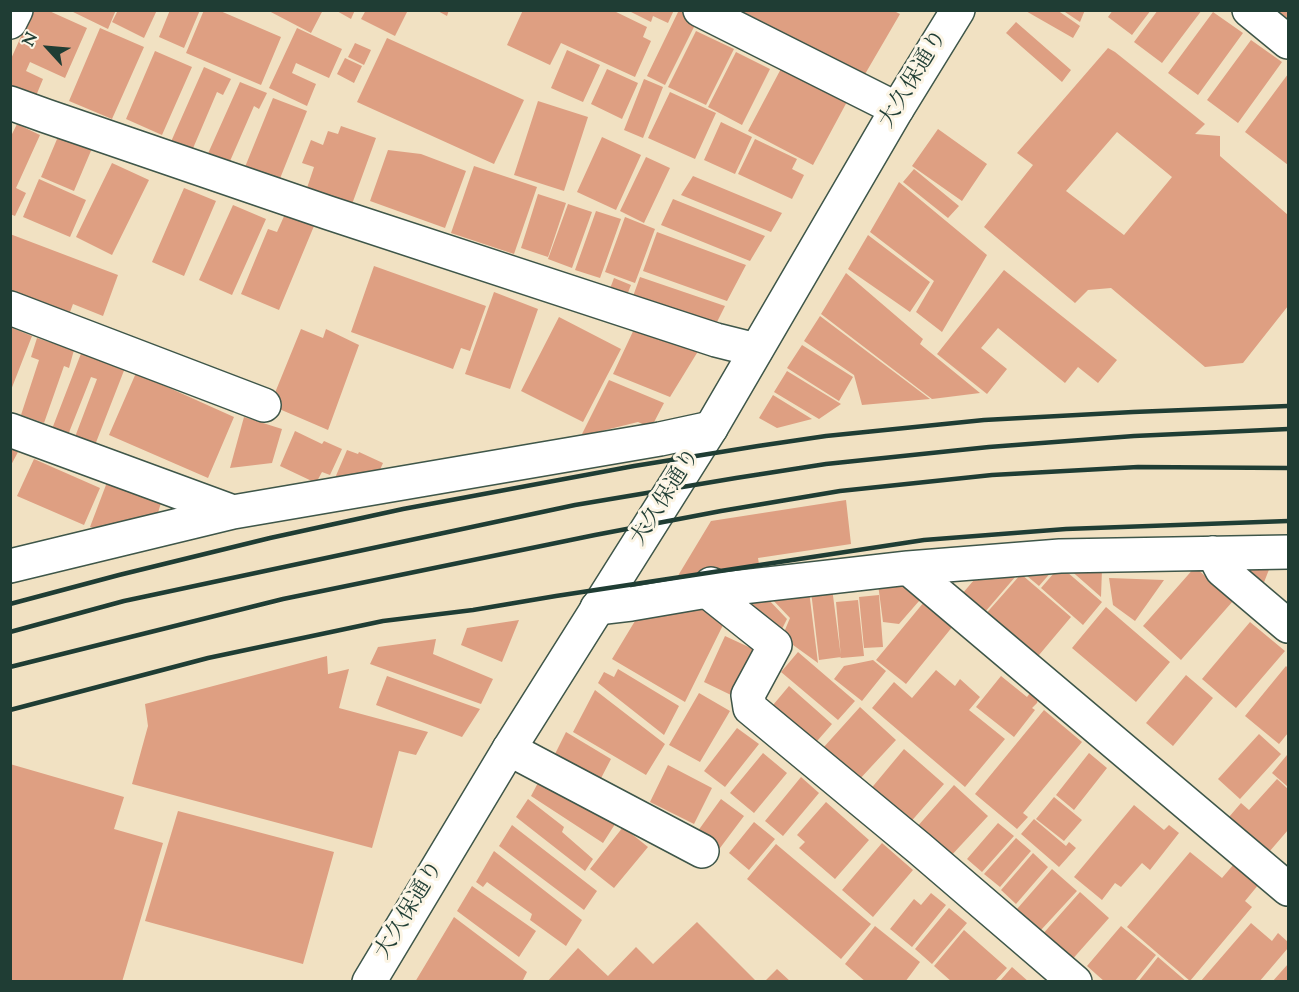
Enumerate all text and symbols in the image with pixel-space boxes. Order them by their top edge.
north arrow [18,18,78,78]
street label: 大久保通り [875,26,955,134]
text: N [18,29,45,51]
street label: 大久保通り [627,444,707,552]
street label: 大久保通り [371,857,451,965]

